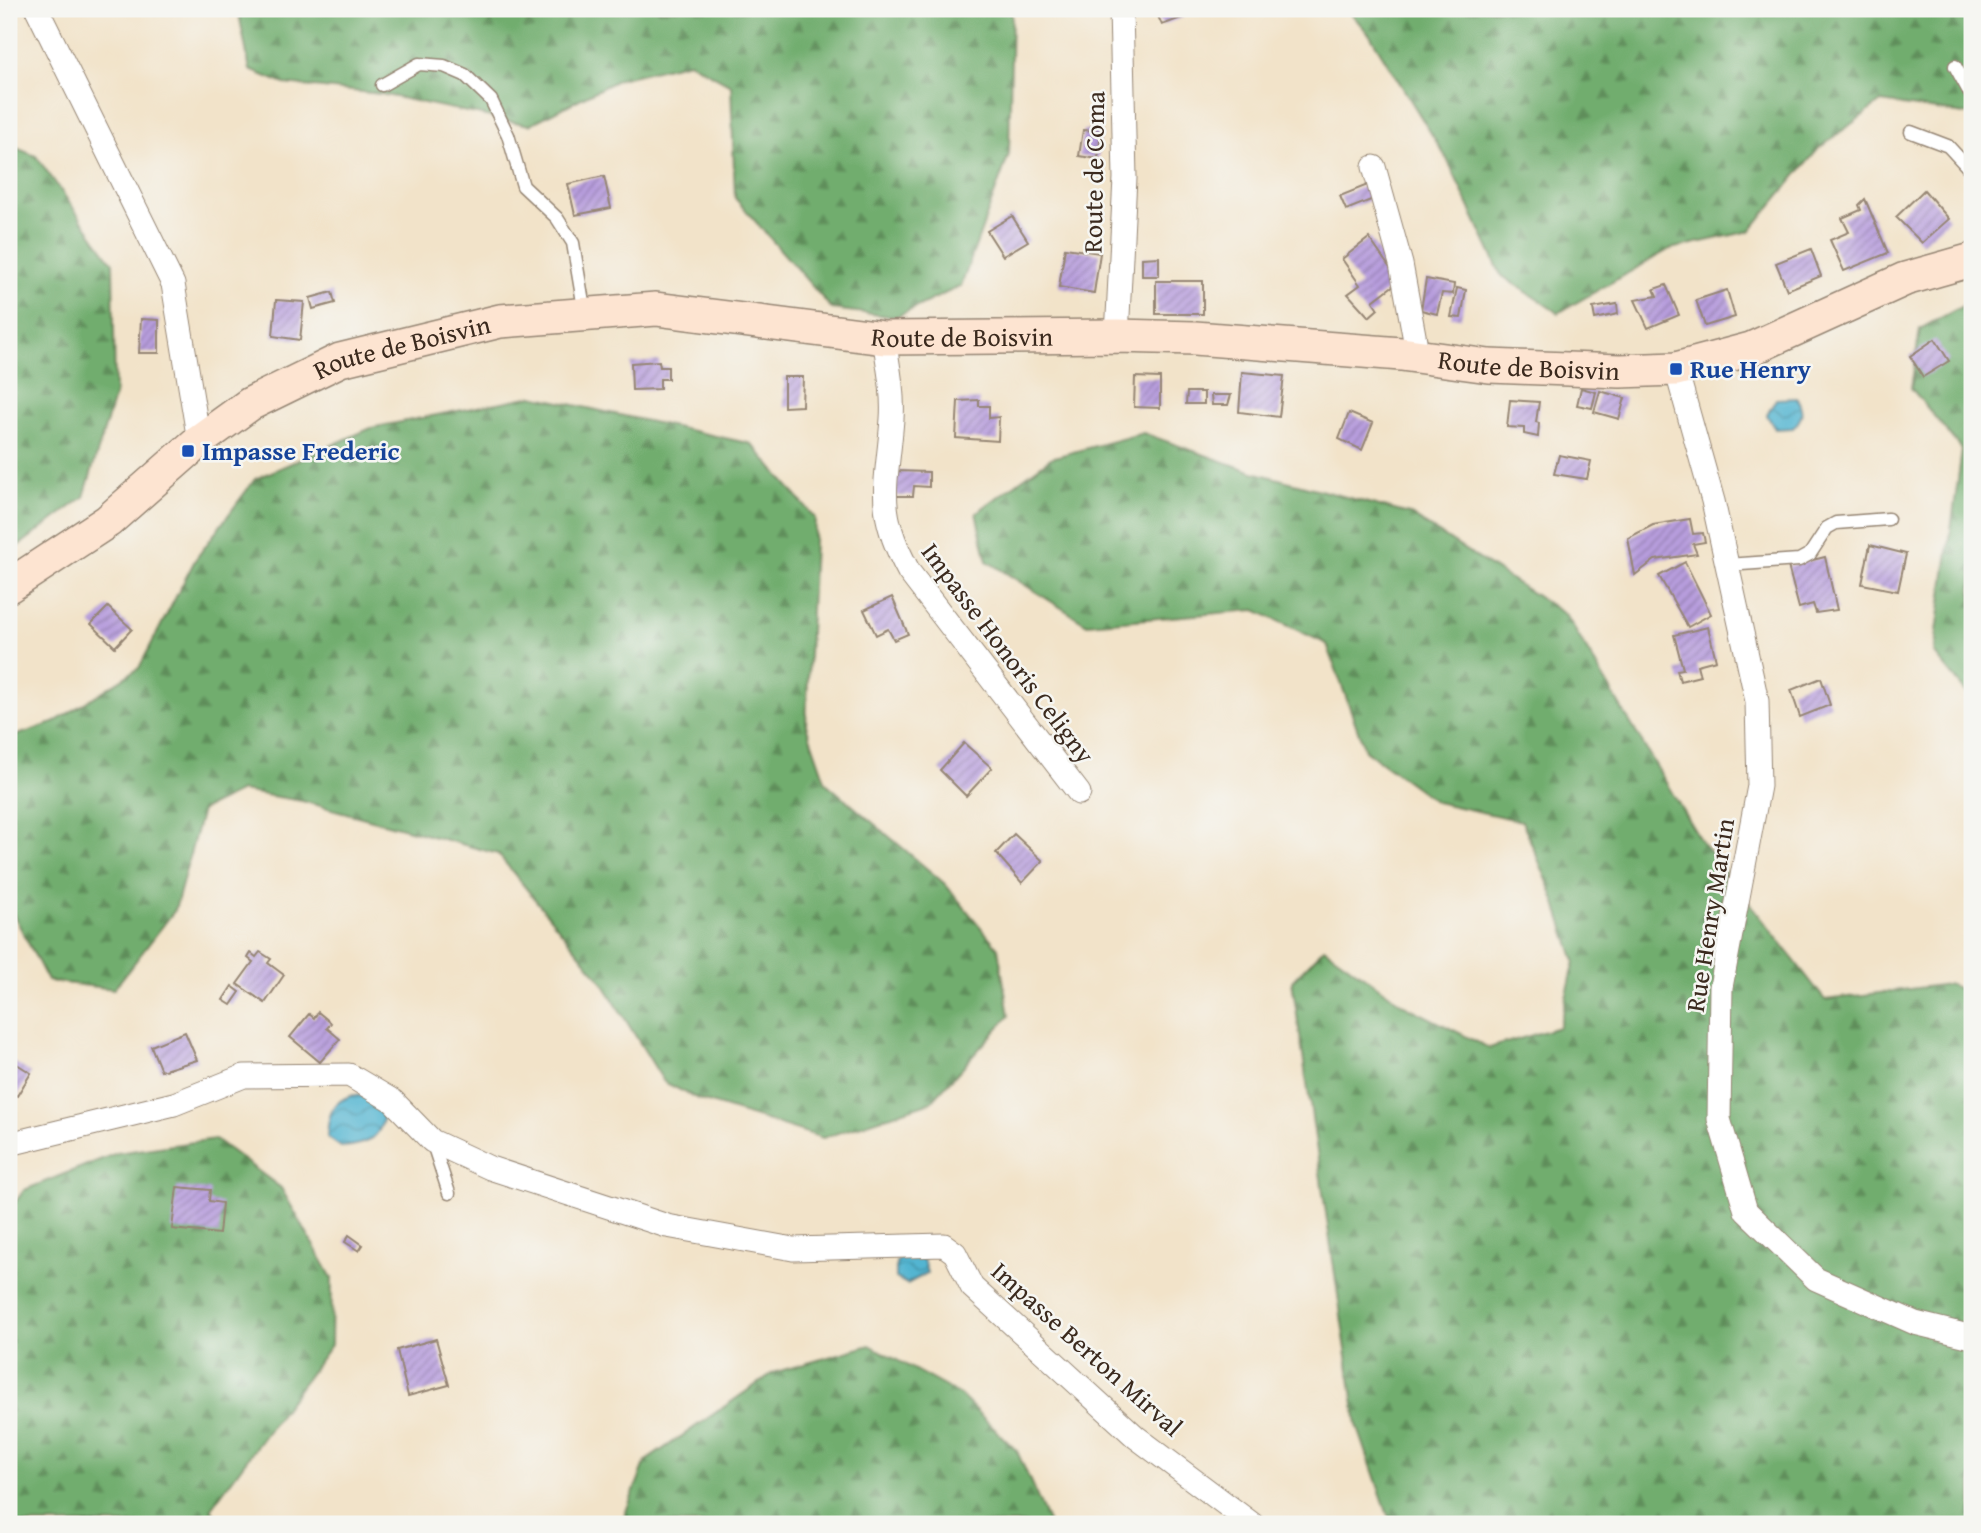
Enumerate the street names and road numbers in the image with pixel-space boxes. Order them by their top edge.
street label: Route de Coma [1073,90,1114,253]
street label: Route de Boisvin [306,304,495,389]
street label: Route de Boisvin [869,317,1054,357]
street label: Route de Boisvin [1436,339,1621,390]
street label: Impasse Honoris Celigny [912,534,1105,771]
street label: Rue Henry Martin [1675,815,1744,1015]
street label: Impasse Berton Mirval [983,1252,1192,1445]

